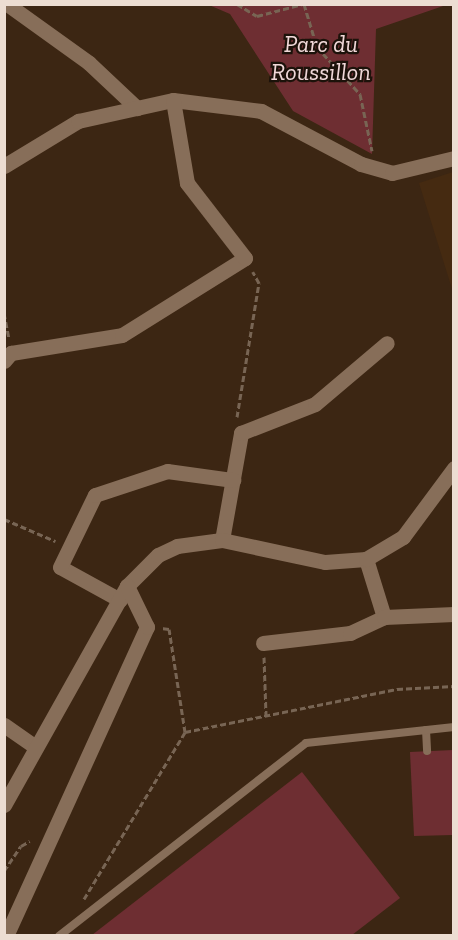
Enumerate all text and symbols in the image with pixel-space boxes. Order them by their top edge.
park label: Parc du Roussillon [271,30,371,86]

